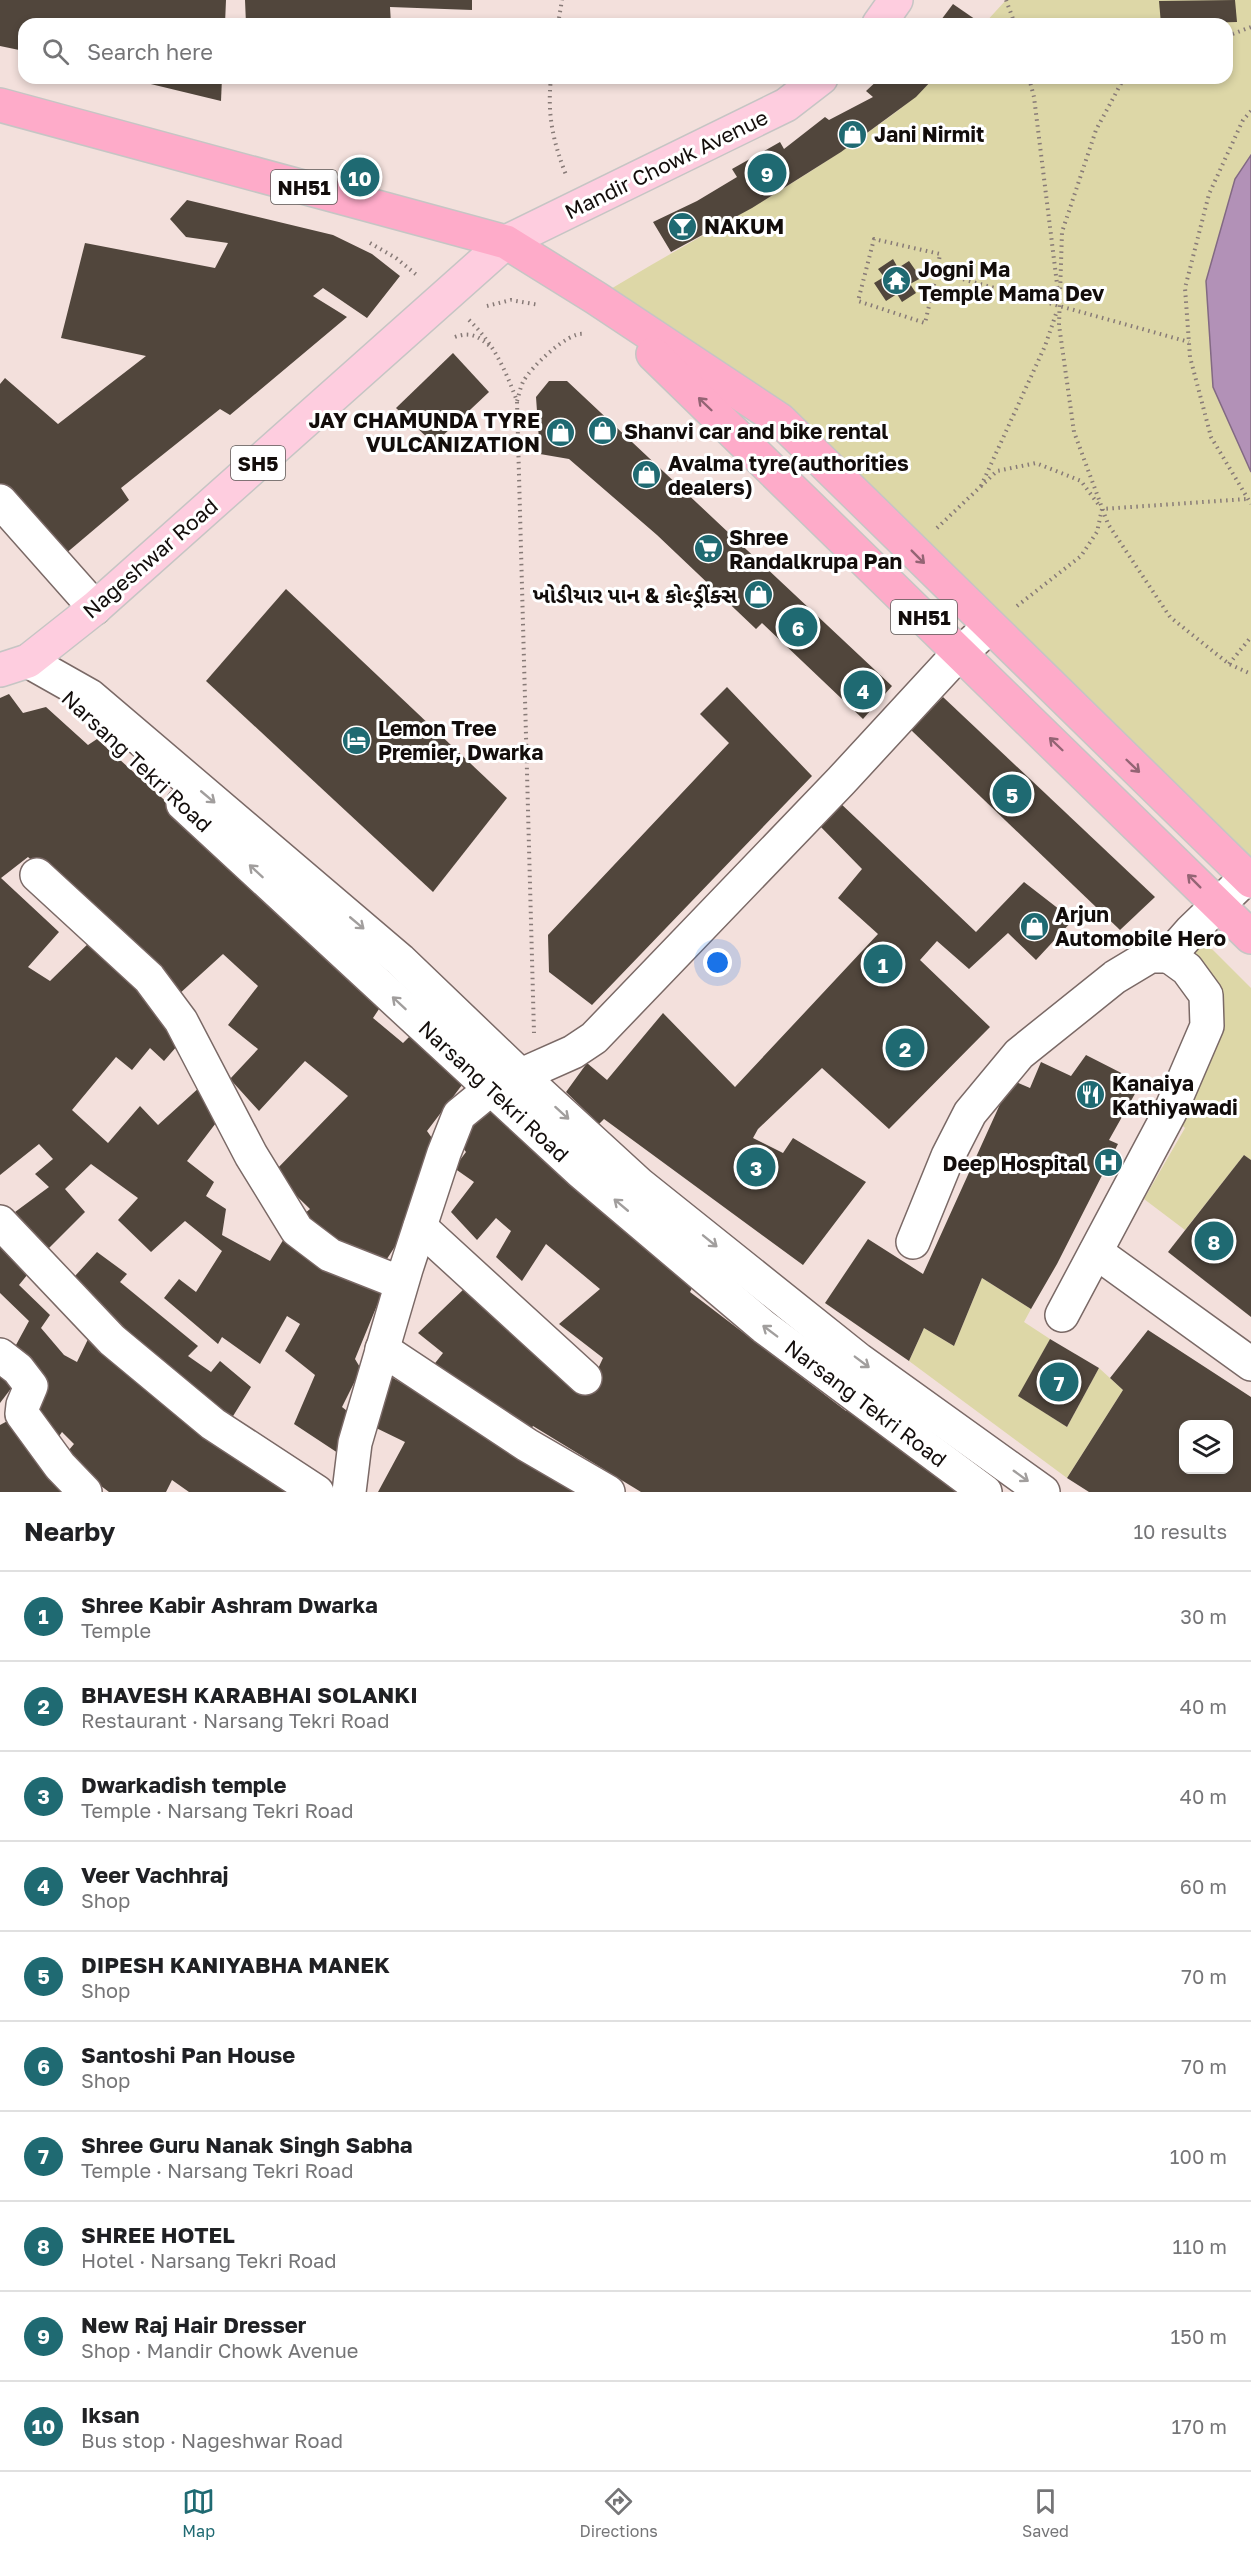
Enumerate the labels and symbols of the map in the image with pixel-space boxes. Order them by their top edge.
street label: Mandir Chowk Avenue [560,104,772,224]
shop icon: Jani Nirmit [837,118,869,150]
place label: Jani Nirmit [874,121,984,147]
pin: 9 [748,150,786,195]
pin: 10 [340,154,380,200]
road number: NH51 [271,170,337,204]
bar icon: NAKUM [667,210,699,242]
place label: NAKUM [704,213,784,239]
place label: Jogni Ma Temple Mama Dev [918,256,1105,306]
temple icon: Jogni Ma Temple Mama Dev [881,265,913,297]
one-way arrow [697,396,712,411]
place label: JAY CHAMUNDA TYRE VULCANIZATION [308,407,540,457]
shop icon: Shanvi car and bike rental [587,415,619,447]
shop icon: JAY CHAMUNDA TYRE VULCANIZATION [545,416,577,448]
place label: Shanvi car and bike rental [624,418,888,444]
road number: SH5 [231,446,285,480]
place label: Avalma tyre(authorities dealers) [668,450,909,500]
shop icon: Avalma tyre(authorities dealers) [631,459,663,491]
street label: Nageshwar Road [77,492,223,624]
place label: Shree Randalkrupa Pan [729,524,902,574]
supermarket icon: Shree Randalkrupa Pan [692,533,724,565]
one-way arrow [911,549,926,564]
shop icon: ખોડીયાર પાન & કોલ્ડ્રીંક્સ [742,579,774,611]
place label: ખોડીયાર પાન & કોલ્ડ્રીંક્સ [533,582,737,609]
road number: NH51 [891,600,957,634]
pin: 6 [778,604,818,650]
pin: 4 [844,668,882,712]
street label: Narsang Tekri Road [57,685,217,837]
place label: Lemon Tree Premier, Dwarka [378,715,543,765]
hotel icon: Lemon Tree Premier, Dwarka [341,724,373,756]
one-way arrow [1048,737,1063,752]
one-way arrow [1125,759,1140,774]
pin: 5 [992,772,1032,816]
one-way arrow [200,790,215,804]
one-way arrow [249,864,264,878]
one-way arrow [1187,874,1202,889]
place label: Arjun Automobile Hero [1055,901,1226,951]
shop icon: Arjun Automobile Hero [1018,910,1050,942]
one-way arrow [349,916,364,930]
pin: 1 [864,942,902,986]
your location [703,948,732,977]
one-way arrow [392,996,407,1010]
street label: Narsang Tekri Road [414,1015,574,1167]
pin: 2 [886,1026,924,1070]
place label: Kanaiya Kathiyawadi [1112,1070,1238,1120]
restaurant icon: Kanaiya Kathiyawadi [1075,1079,1107,1111]
one-way arrow [555,1106,570,1120]
pin: 3 [736,1144,776,1190]
hospital icon: Deep Hospital [1092,1147,1124,1179]
place label: Deep Hospital [942,1150,1087,1176]
one-way arrow [613,1199,629,1212]
pin: 8 [1194,1218,1234,1264]
one-way arrow [702,1234,718,1247]
one-way arrow [762,1325,778,1337]
street label: Narsang Tekri Road [780,1334,952,1472]
one-way arrow [854,1356,870,1369]
pin: 7 [1040,1360,1078,1404]
one-way arrow [1012,1470,1028,1482]

